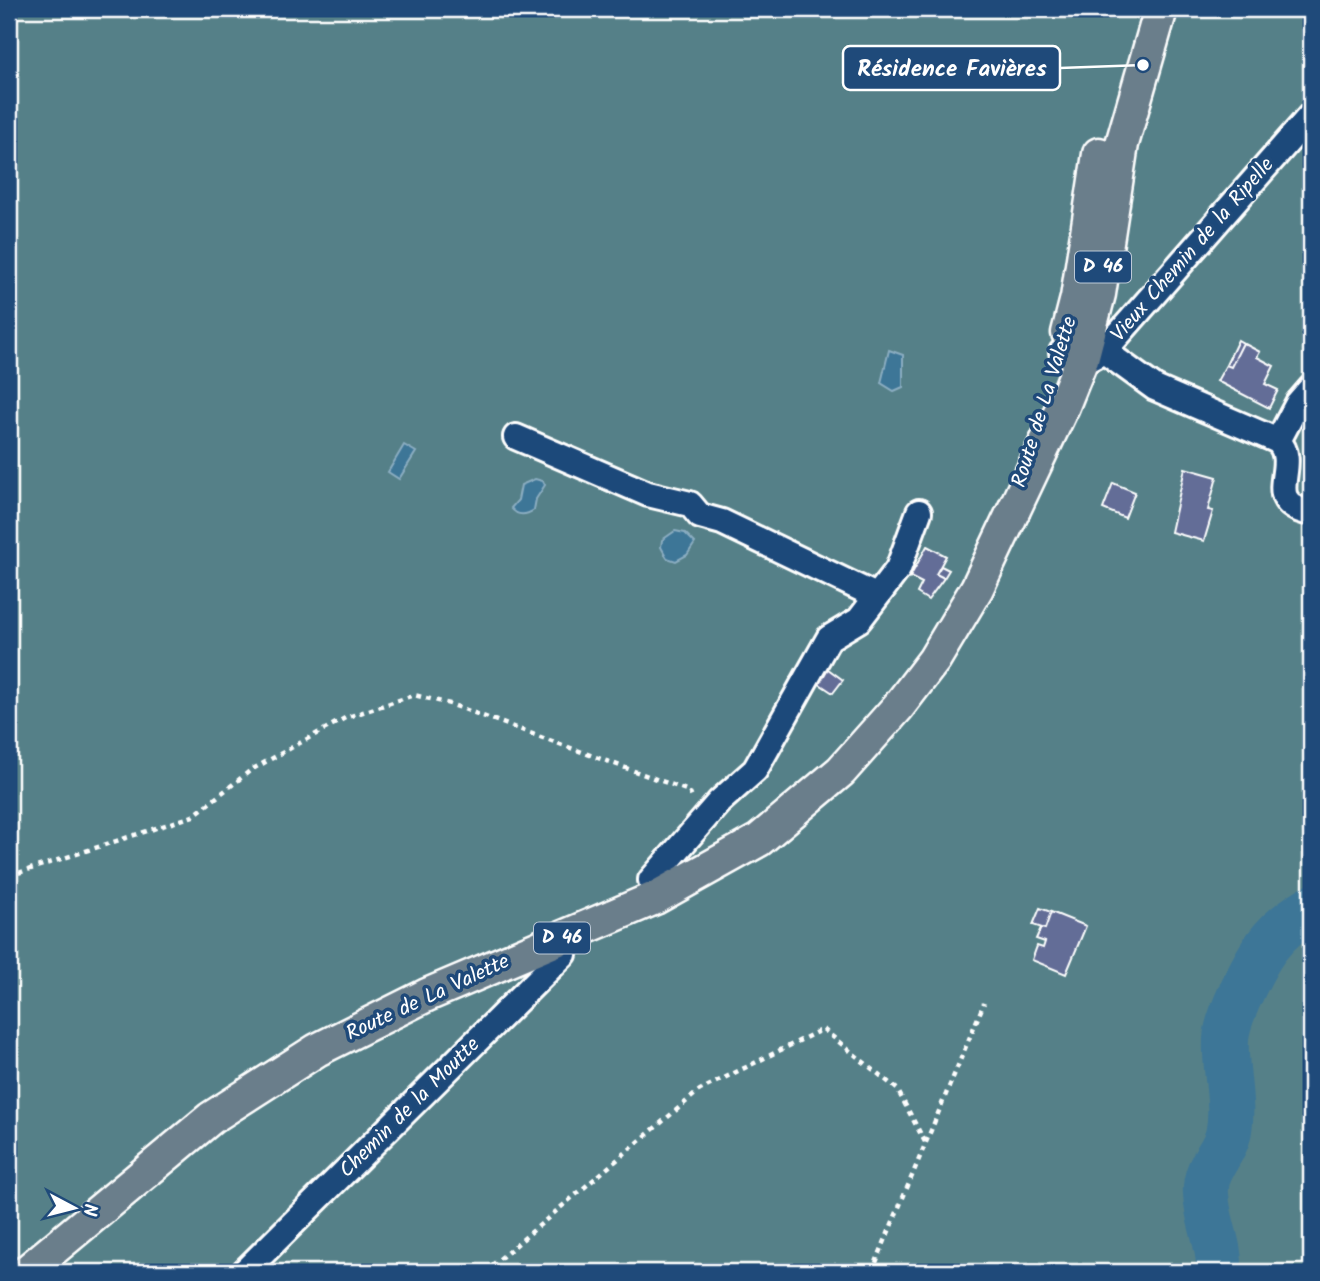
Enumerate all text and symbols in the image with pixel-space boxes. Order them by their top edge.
callout: Résidence Favières [843,46,1060,90]
text: Résidence Favières [857,52,1047,88]
street label: Vieux Chemin de la Ripelle [1103,150,1283,350]
road number: D 46 [1075,252,1131,282]
street label: Route de La Valette [1003,312,1087,492]
road number: D 46 [534,922,590,954]
street label: Route de La Valette [341,945,516,1050]
street label: Chemin de la Moutte [332,1029,489,1186]
north arrow [38,1172,108,1242]
text: N [73,1202,105,1218]

